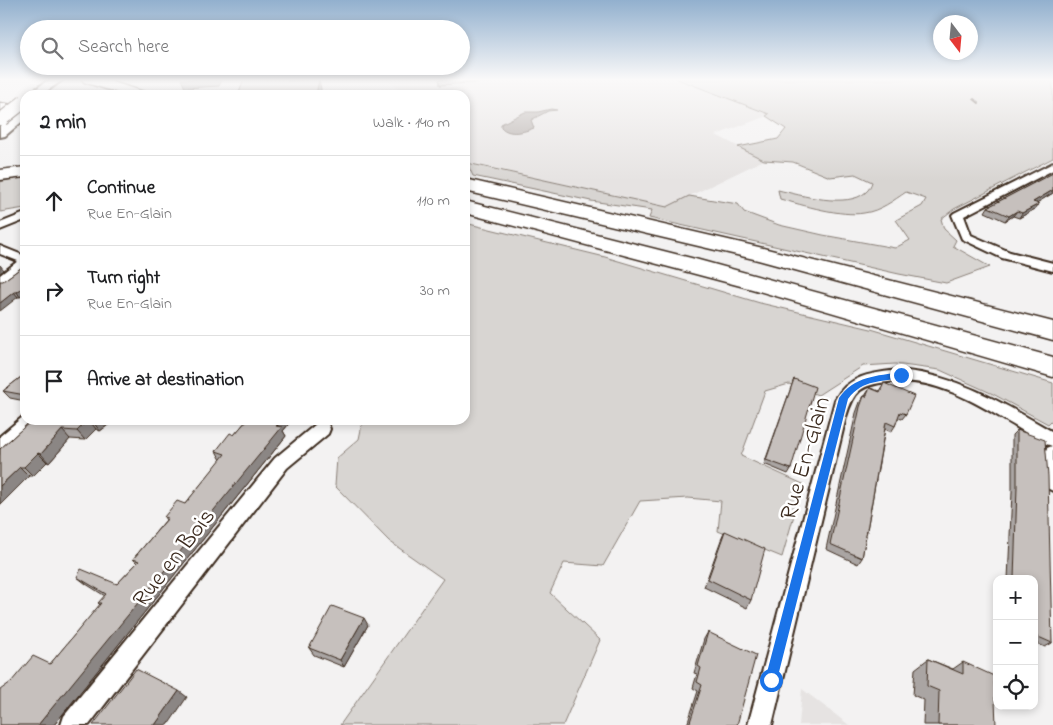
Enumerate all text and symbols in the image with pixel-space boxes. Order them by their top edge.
north arrow [933,15,978,60]
search box [20,20,470,75]
icon: search [38,34,66,62]
text: Search here [78,34,169,61]
text: 2 min [40,108,86,138]
text: Walk · 140 m [373,111,450,135]
text: Continue [87,175,155,202]
icon: ahead [40,187,68,215]
text: 110 m [416,189,450,213]
text: Rue En-Glain [87,202,172,226]
text: Turn right [87,265,160,292]
icon: right [40,277,68,305]
text: 30 m [420,279,450,303]
text: Rue En-Glain [87,292,172,316]
route end [890,364,913,387]
icon: arrive [40,367,68,395]
text: Arrive at destination [87,367,244,394]
street label: Rue En-Glain [772,393,841,525]
street label: Rue en Bois [125,501,225,616]
map controls [993,575,1038,710]
button: + [993,575,1038,620]
button: − [993,620,1038,665]
button: locate [993,665,1038,710]
route start [760,669,783,692]

